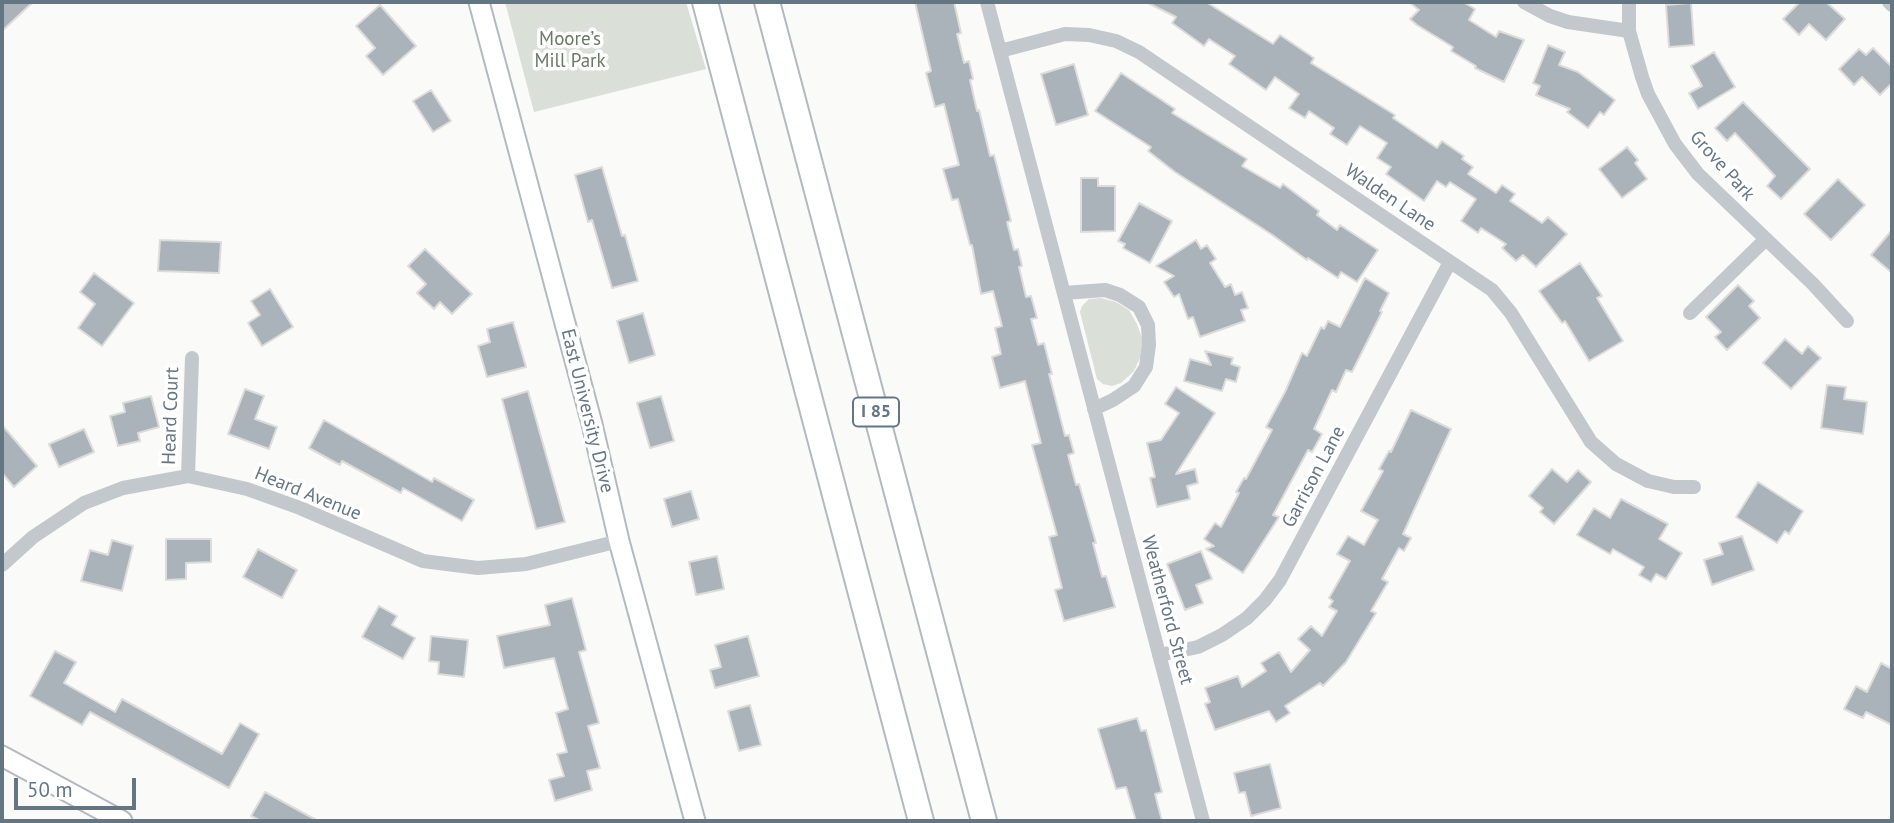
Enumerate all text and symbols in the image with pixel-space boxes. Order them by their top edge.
park label: Moore’s Mill Park [534,29,606,73]
street label: Grove Park [1685,126,1759,206]
street label: Walden Lane [1340,159,1440,237]
street label: East University Drive [556,327,618,495]
street label: Heard Court [158,367,184,465]
road number: I 85 [853,398,899,426]
street label: Garrison Lane [1278,422,1350,532]
street label: Heard Avenue [251,462,365,526]
street label: Weatherford Street [1136,533,1198,687]
scale bar [18,764,140,808]
text: 50 m [27,776,73,803]

